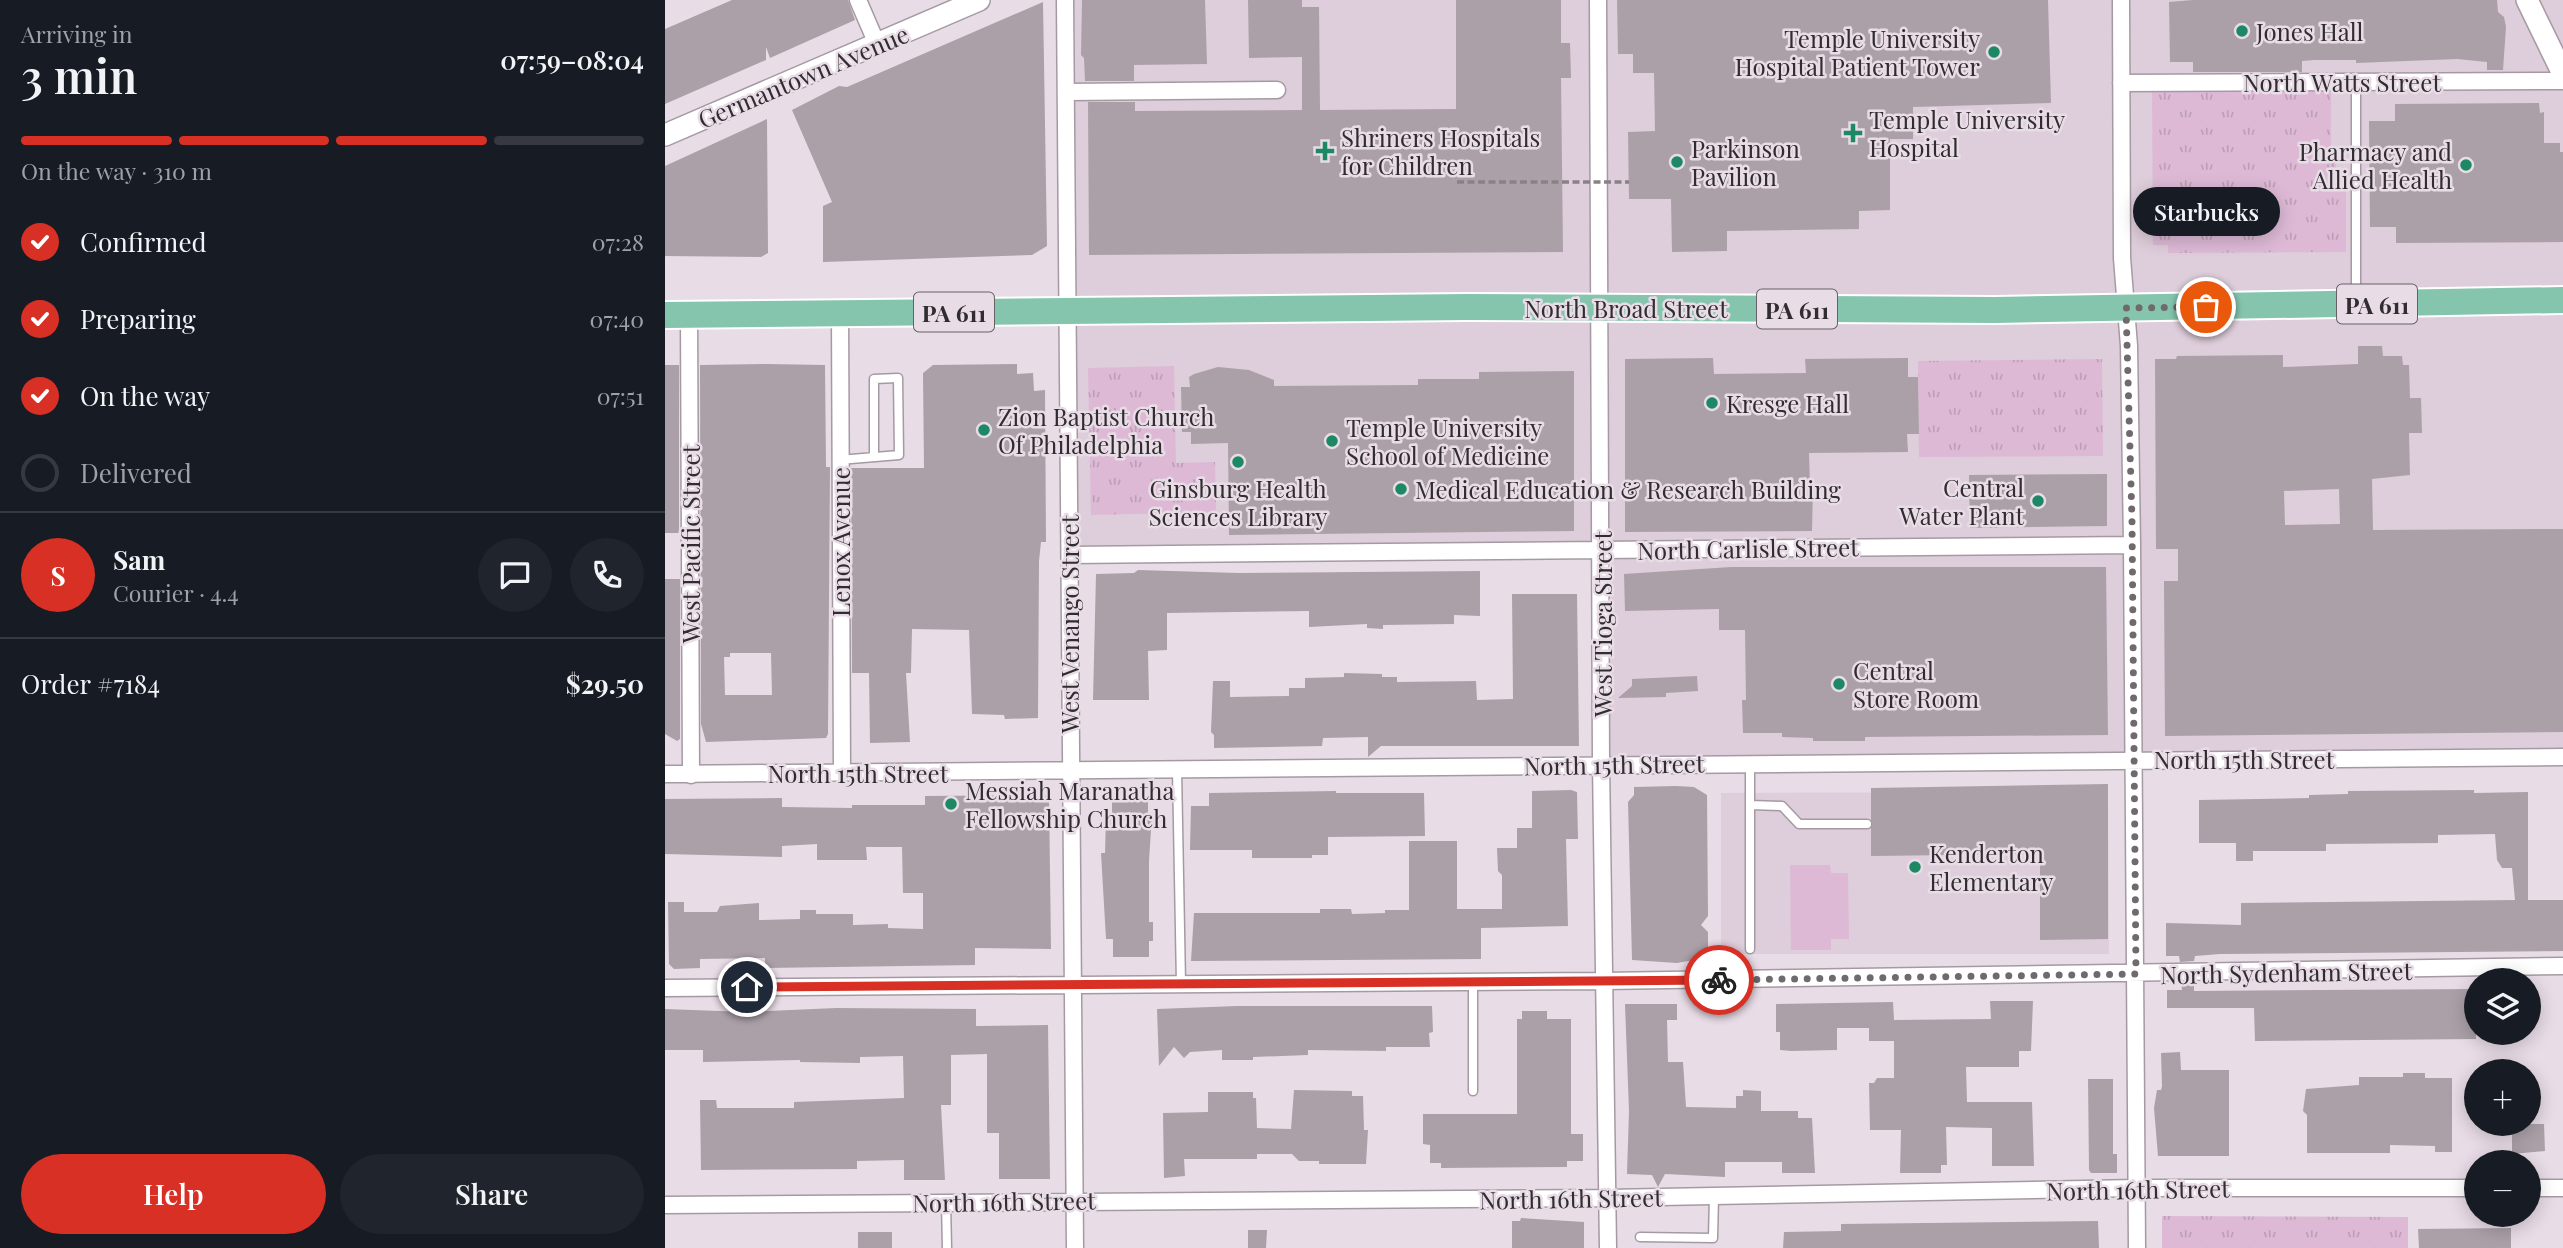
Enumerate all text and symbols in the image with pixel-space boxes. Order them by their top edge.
place label: Jones Hall [2255,15,2364,47]
street label: Germantown Avenue [693,17,913,135]
text: Arriving in [21,18,133,49]
place label: Temple University Hospital Patient Tower [1735,22,1980,82]
marker: Jones Hall [2234,23,2250,39]
text: 07:59–08:04 [500,42,644,77]
text: 3 min [21,44,137,106]
marker: Temple University Hospital Patient Tower [1986,44,2002,60]
street label: North Watts Street [2243,66,2441,98]
place label: Temple University Hospital [1869,103,2065,163]
place label: Shriners Hospitals for Children [1341,121,1540,181]
marker: Temple University Hospital [1843,123,1863,143]
place label: Parkinson Pavilion [1691,132,1800,192]
place label: Pharmacy and Allied Health [2299,135,2452,195]
marker: Shriners Hospitals for Children [1315,141,1335,161]
marker: Parkinson Pavilion [1669,154,1685,170]
text: On the way · 310 m [21,155,212,186]
marker: Pharmacy and Allied Health [2458,157,2474,173]
callout: Starbucks [2133,188,2279,237]
text: Starbucks [2154,196,2259,227]
icon: check [21,223,59,261]
text: Confirmed [80,224,207,259]
text: 07:28 [592,226,644,257]
pin [2176,277,2236,337]
road number: PA 611 [2337,284,2417,324]
icon: bag [2187,288,2225,326]
road number: PA 611 [1757,290,1837,328]
road number: PA 611 [914,292,994,332]
street label: North Broad Street [1524,292,1728,324]
icon: check [21,300,59,338]
text: Preparing [80,301,196,336]
text: 07:40 [590,303,644,334]
icon: check [21,377,59,415]
text: On the way [80,378,210,413]
text: 07:51 [597,380,644,411]
place label: Kresge Hall [1726,387,1849,419]
marker: Kresge Hall [1704,395,1720,411]
place label: Zion Baptist Church Of Philadelphia [998,400,1214,460]
place label: Temple University School of Medicine [1346,411,1550,471]
marker: Zion Baptist Church Of Philadelphia [976,422,992,438]
marker: Temple University School of Medicine [1324,433,1340,449]
street label: West Pacific Street [674,444,706,644]
marker: Ginsburg Health Sciences Library [1230,454,1246,470]
text: Delivered [80,455,192,490]
street label: Lenox Avenue [824,467,856,617]
place label: Central Water Plant [1898,471,2024,531]
place label: Ginsburg Health Sciences Library [1149,472,1327,532]
place label: Medical Education & Research Building [1415,473,1841,505]
marker: Medical Education & Research Building [1393,481,1409,497]
marker: Central Water Plant [2030,493,2046,509]
street label: West Venango Street [1053,514,1085,734]
street label: West Tioga Street [1586,530,1618,718]
street label: North Carlisle Street [1637,530,1859,566]
button: chat [478,538,552,612]
button: phone [570,538,644,612]
text: Sam [113,542,165,577]
text: S [50,558,66,593]
text: Courier · 4.4 [113,577,239,608]
place label: Central Store Room [1853,654,1979,714]
text: Order #7184 [21,666,160,701]
text: $29.50 [566,666,644,701]
marker: Central Store Room [1831,676,1847,692]
street label: North 15th Street [2154,743,2335,775]
street label: North 15th Street [1523,746,1705,782]
street label: North 15th Street [768,757,949,789]
place label: Messiah Maranatha Fellowship Church [965,774,1174,834]
marker: Messiah Maranatha Fellowship Church [943,796,959,812]
place label: Kenderton Elementary [1929,837,2053,897]
marker: Kenderton Elementary [1907,859,1923,875]
courier [1684,945,1754,1015]
street label: North Sydenham Street [2160,954,2413,990]
pin [717,957,777,1017]
icon: bike [1700,961,1738,999]
icon: home [728,968,766,1006]
map controls [2464,968,2541,1227]
button: layers [2464,968,2541,1045]
button: + [2464,1059,2541,1136]
button: − [2464,1150,2541,1227]
button: Help [21,1154,326,1234]
button: Share [340,1154,644,1234]
street label: North 16th Street [2046,1171,2230,1207]
street label: North 16th Street [1479,1180,1663,1216]
street label: North 16th Street [912,1183,1096,1219]

